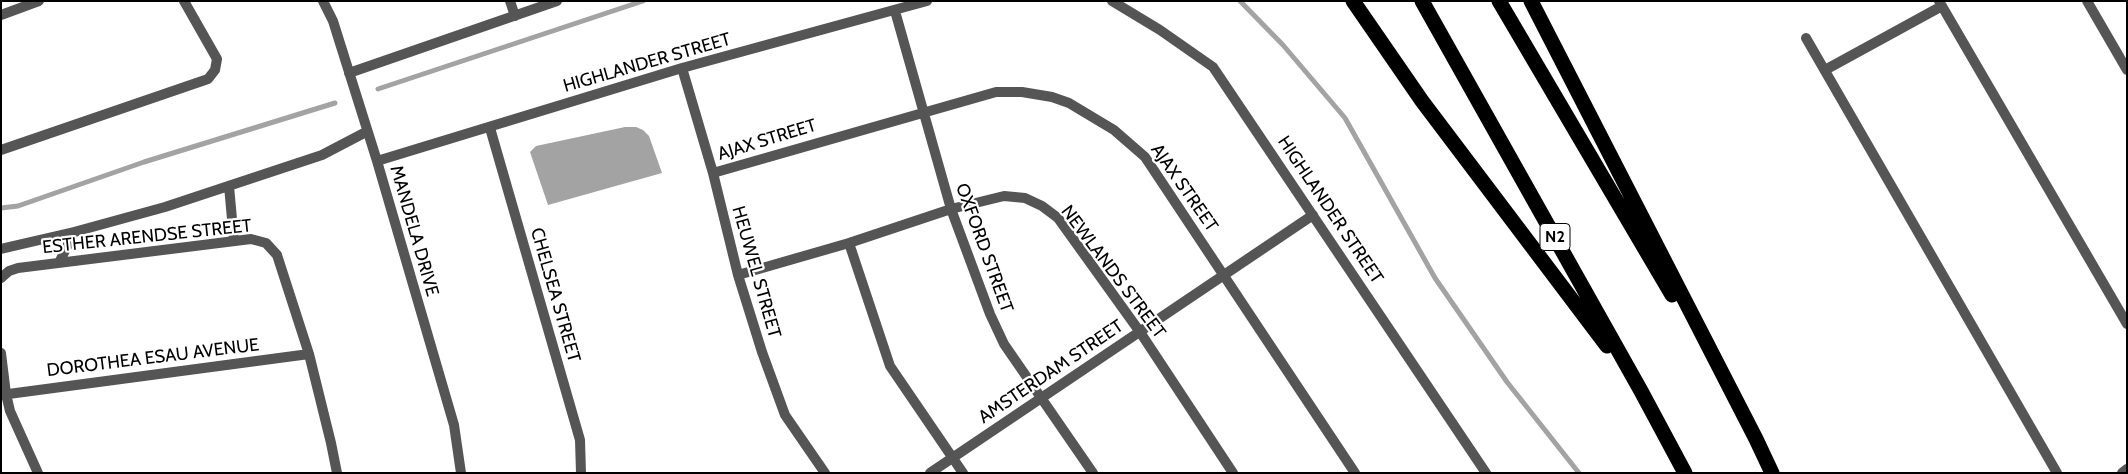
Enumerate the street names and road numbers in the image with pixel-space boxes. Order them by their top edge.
street label: HIGHLANDER STREET [561,29,733,97]
street label: AJAX STREET [715,115,819,165]
street label: HIGHLANDER STREET [1273,132,1387,288]
street label: AJAX STREET [1146,140,1222,236]
street label: MANDELA DRIVE [385,163,443,299]
street label: OXFORD STREET [951,181,1017,315]
street label: NEWLANDS STREET [1056,201,1170,343]
street label: HEUWEL STREET [727,204,785,340]
street label: ESTHER ARENDSE STREET [41,215,253,259]
road number: N2 [1540,223,1570,250]
street label: CHELSEA STREET [525,225,585,365]
street label: AMSTERDAM STREET [975,316,1127,428]
street label: DOROTHEA ESAU AVENUE [46,334,260,382]

